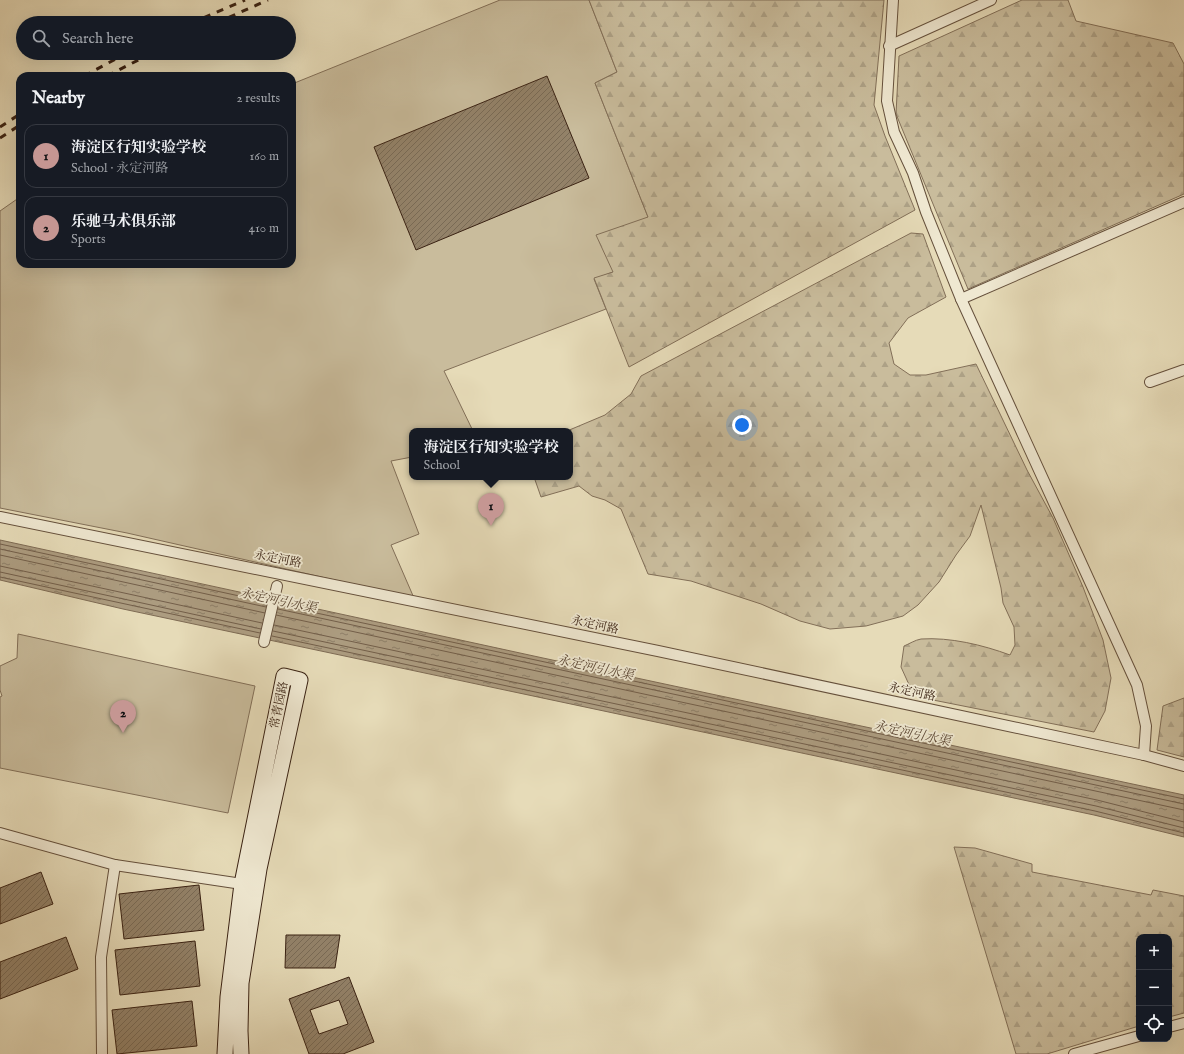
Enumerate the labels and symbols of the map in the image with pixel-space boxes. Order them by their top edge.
your location [732,415,752,435]
pin: 1 [478,493,504,526]
street label: 永定河路 [253,547,303,571]
water label: 永定河引水渠 [238,585,320,618]
street label: 永定河路 [570,613,620,637]
water label: 永定河引水渠 [555,652,637,685]
street label: 常青园路 [267,680,291,730]
street label: 永定河路 [887,680,937,704]
pin: 2 [110,700,136,733]
water label: 永定河引水渠 [872,718,954,751]

